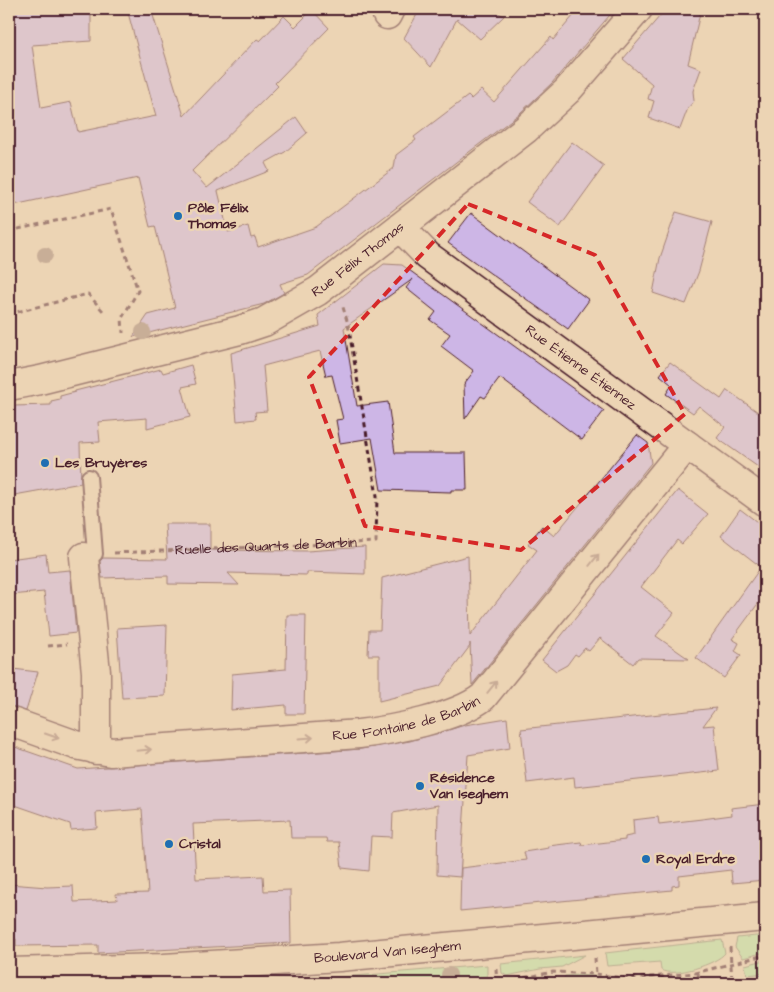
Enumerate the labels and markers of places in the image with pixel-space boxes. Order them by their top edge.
place label: Pôle Félix Thomas [187,198,249,234]
marker: Pôle Félix Thomas [172,210,184,222]
place label: Les Bruyères [55,453,147,473]
marker: Les Bruyères [39,457,51,469]
place label: Résidence Van Iseghem [429,768,509,805]
marker: Résidence Van Iseghem [414,780,426,792]
place label: Cristal [179,834,222,854]
marker: Cristal [163,838,175,850]
place label: Royal Erdre [656,849,735,869]
marker: Royal Erdre [640,853,652,865]

